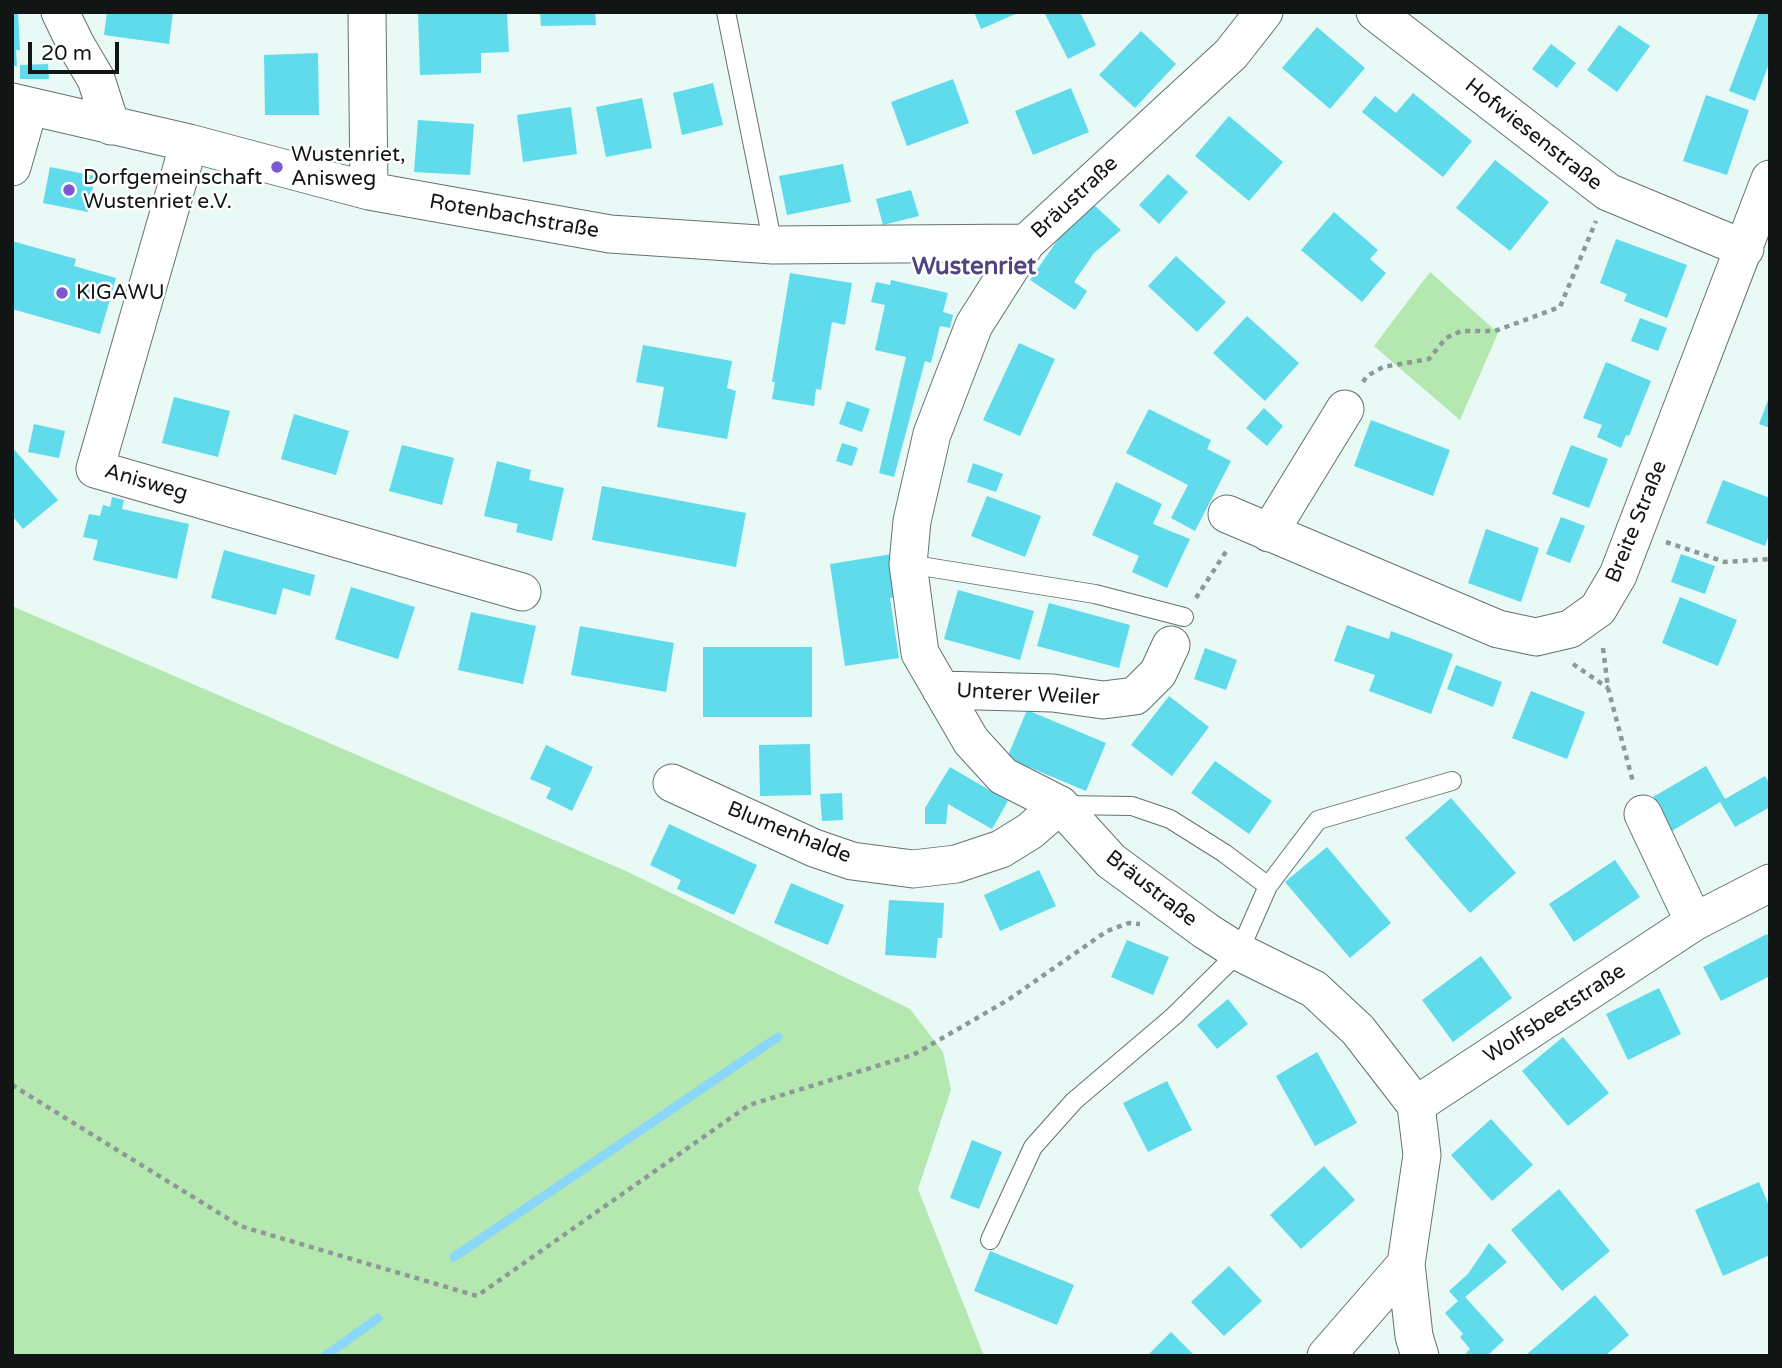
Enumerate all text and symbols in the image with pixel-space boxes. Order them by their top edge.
scale bar [32,28,122,72]
text: 20 m [41,41,92,66]
street label: Hofwiesenstraße [1459,74,1607,196]
place label: Wustenriet, Anisweg [291,142,405,192]
street label: Bräustraße [1026,151,1124,245]
marker: Wustenriet, Anisweg [269,159,285,175]
place label: Dorfgemeinschaft Wustenriet e.V. [83,165,262,215]
marker: Dorfgemeinschaft Wustenriet e.V. [61,182,77,198]
street label: Rotenbachstraße [427,190,601,244]
district label: Wustenriet [912,254,1036,282]
place label: KIGAWU [76,280,165,306]
marker: KIGAWU [54,285,70,301]
street label: Breite Straße [1601,457,1673,587]
street label: Anisweg [102,459,190,507]
street label: Unterer Weiler [956,679,1100,711]
street label: Blumenhalde [723,797,855,869]
street label: Bräustraße [1100,845,1202,933]
street label: Wolfsbeetstraße [1479,959,1631,1069]

